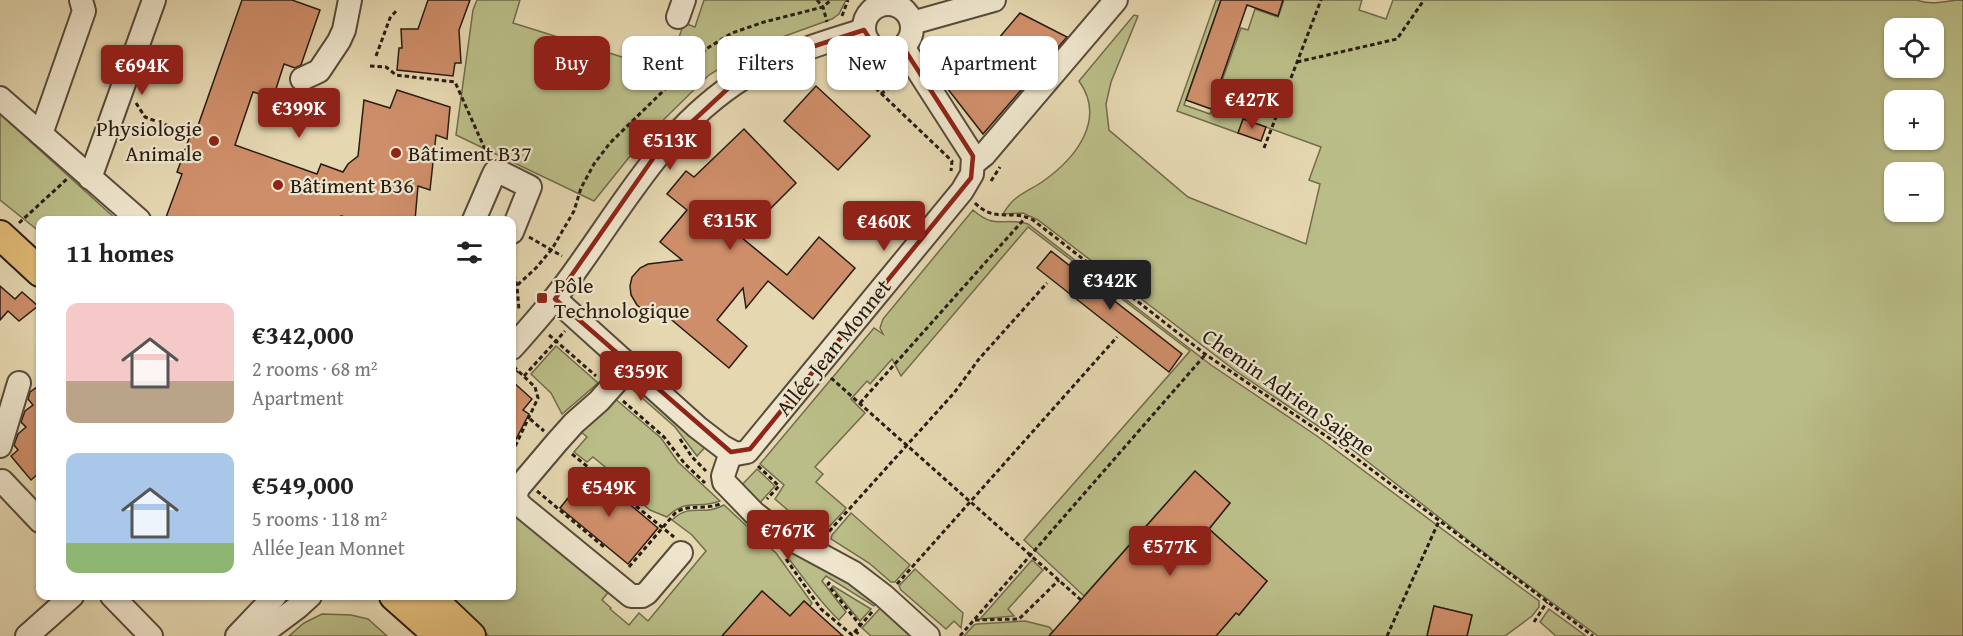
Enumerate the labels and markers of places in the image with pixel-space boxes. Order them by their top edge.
pin: €694K [100,45,184,96]
pin: €427K [1210,79,1294,130]
pin: €399K [257,88,341,139]
place label: Physiologie Animale [96,112,202,169]
pin: €513K [628,120,712,171]
marker: Physiologie Animale [207,134,221,148]
place label: Bâtiment B37 [408,137,532,169]
marker: Bâtiment B37 [389,146,403,160]
place label: Bâtiment B36 [290,169,414,201]
marker: Bâtiment B36 [271,178,285,192]
pin: €315K [688,200,772,251]
pin: €460K [842,201,926,252]
pin: €342K [1068,260,1152,311]
place label: Pôle Technologique [554,269,689,326]
marker: Pôle Technologique [535,291,549,305]
pin: €359K [599,351,683,402]
pin: €549K [567,467,651,518]
pin: €767K [746,510,830,561]
pin: €577K [1128,526,1212,577]

